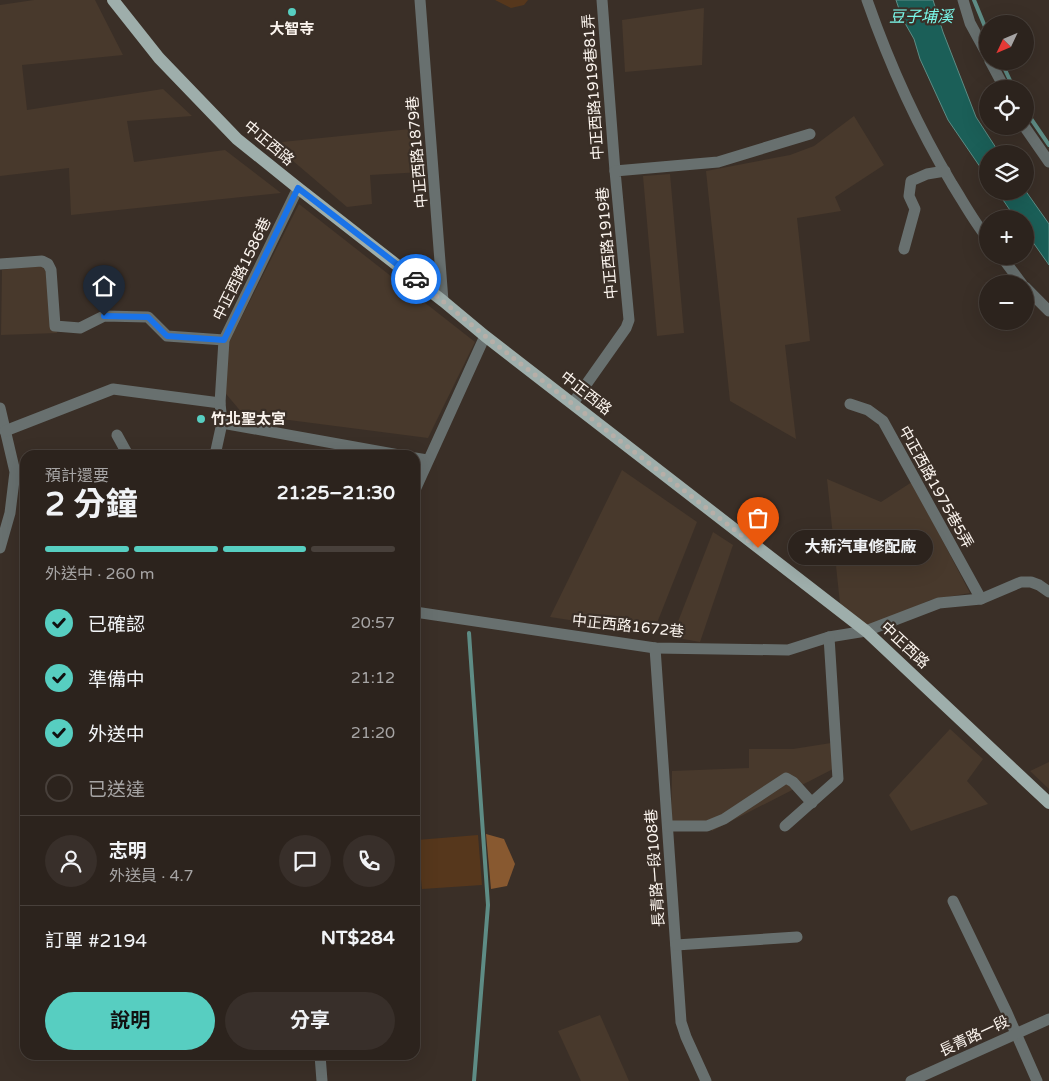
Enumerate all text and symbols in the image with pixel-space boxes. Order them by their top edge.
marker: 大智寺 [286,6,298,18]
water label: 豆子埔溪 [889,7,955,27]
street label: 中正西路1919巷81弄 [579,13,607,161]
north arrow [979,15,1034,70]
map controls [979,15,1034,330]
place label: 大智寺 [269,20,315,38]
button: locate [979,80,1034,135]
street label: 中正西路1879巷 [403,95,431,209]
street label: 中正西路 [240,117,298,169]
button: layers [979,145,1034,200]
street label: 中正西路1919巷 [593,186,621,300]
button: + [979,210,1034,265]
street label: 中正西路1586巷 [209,214,275,324]
courier [391,254,441,304]
pin [83,265,125,316]
icon: car [402,265,430,293]
icon: home [90,272,118,300]
button: − [979,275,1034,330]
street label: 中正西路 [557,367,615,419]
place label: 竹北聖太宮 [211,410,286,428]
marker: 竹北聖太宮 [195,413,207,425]
street label: 中正西路1975巷5弄 [895,423,977,551]
text: 預計還要 [45,466,109,486]
text: 21:25–21:30 [277,482,395,504]
text: 2 分鐘 [45,486,137,524]
pin [737,497,779,548]
icon: bag [744,504,772,532]
callout: 大新汽車修配廠 [788,530,933,566]
text: 大新汽車修配廠 [804,537,917,557]
text: 外送中 · 260 m [45,564,154,584]
icon: check [45,609,73,637]
street label: 中正西路1672巷 [571,611,685,641]
text: 20:57 [351,613,395,633]
text: 已確認 [88,614,145,636]
street label: 中正西路 [877,618,933,672]
icon: check [45,664,73,692]
text: 21:12 [351,668,395,688]
text: 準備中 [88,669,145,691]
icon: check [45,719,73,747]
text: 21:20 [351,723,395,743]
text: 外送中 [88,724,145,746]
text: 已送達 [88,779,145,801]
street label: 長青路一段108巷 [642,808,668,928]
button: person [45,835,97,887]
button: chat [279,835,331,887]
button: phone [343,835,395,887]
text: 志明 [109,840,147,862]
text: 外送員 · 4.7 [109,866,194,886]
text: NT$284 [321,927,395,949]
text: 訂單 #2194 [45,930,147,952]
button: 說明 [45,992,215,1050]
button: 分享 [225,992,395,1050]
street label: 長青路一段 [936,1012,1012,1060]

